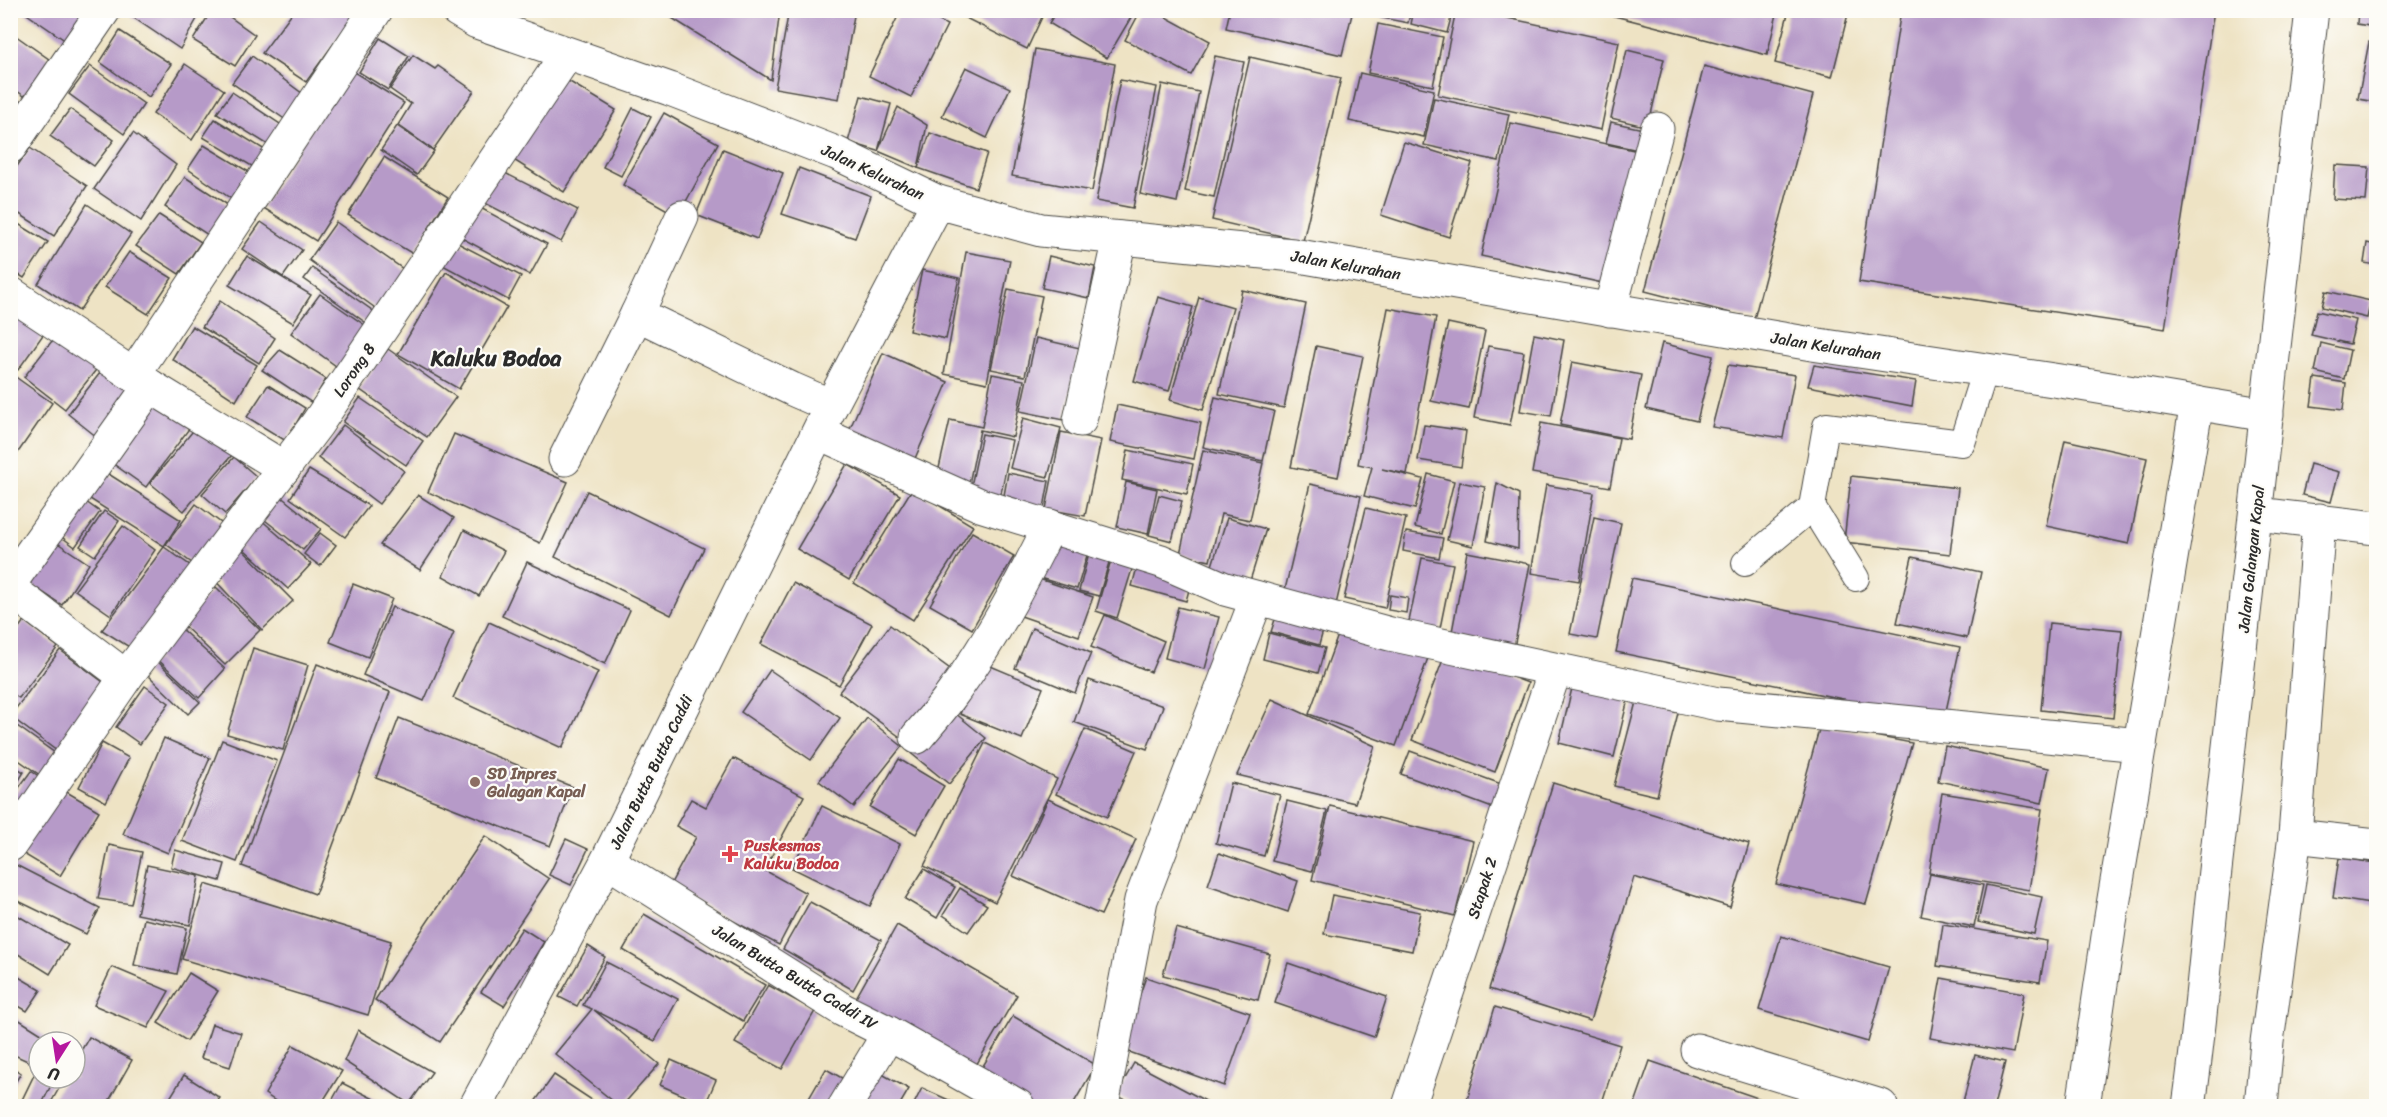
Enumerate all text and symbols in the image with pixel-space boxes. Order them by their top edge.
street label: Jalan Kelurahan [816,135,930,209]
street label: Jalan Kelurahan [1288,241,1404,289]
street label: Jalan Kelurahan [1768,323,1883,369]
street label: Lorong 8 [325,336,383,403]
district label: Kaluku Bodoa [430,339,562,378]
street label: Jalan Galangan Kapal [2229,484,2273,635]
street label: Jalan Butta Butta Caddi [601,689,701,855]
place label: SD Inpres Galagan Kapal [486,759,587,806]
marker: SD Inpres Galagan Kapal [468,775,482,789]
place label: Puskesmas Kaluku Bodoa [743,831,840,878]
marker: Puskesmas Kaluku Bodoa [721,845,739,863]
street label: Stapak 2 [1458,853,1506,923]
street label: Jalan Butta Butta Caddi IV [706,915,884,1038]
north arrow [27,1030,87,1090]
text: U [44,1059,62,1089]

